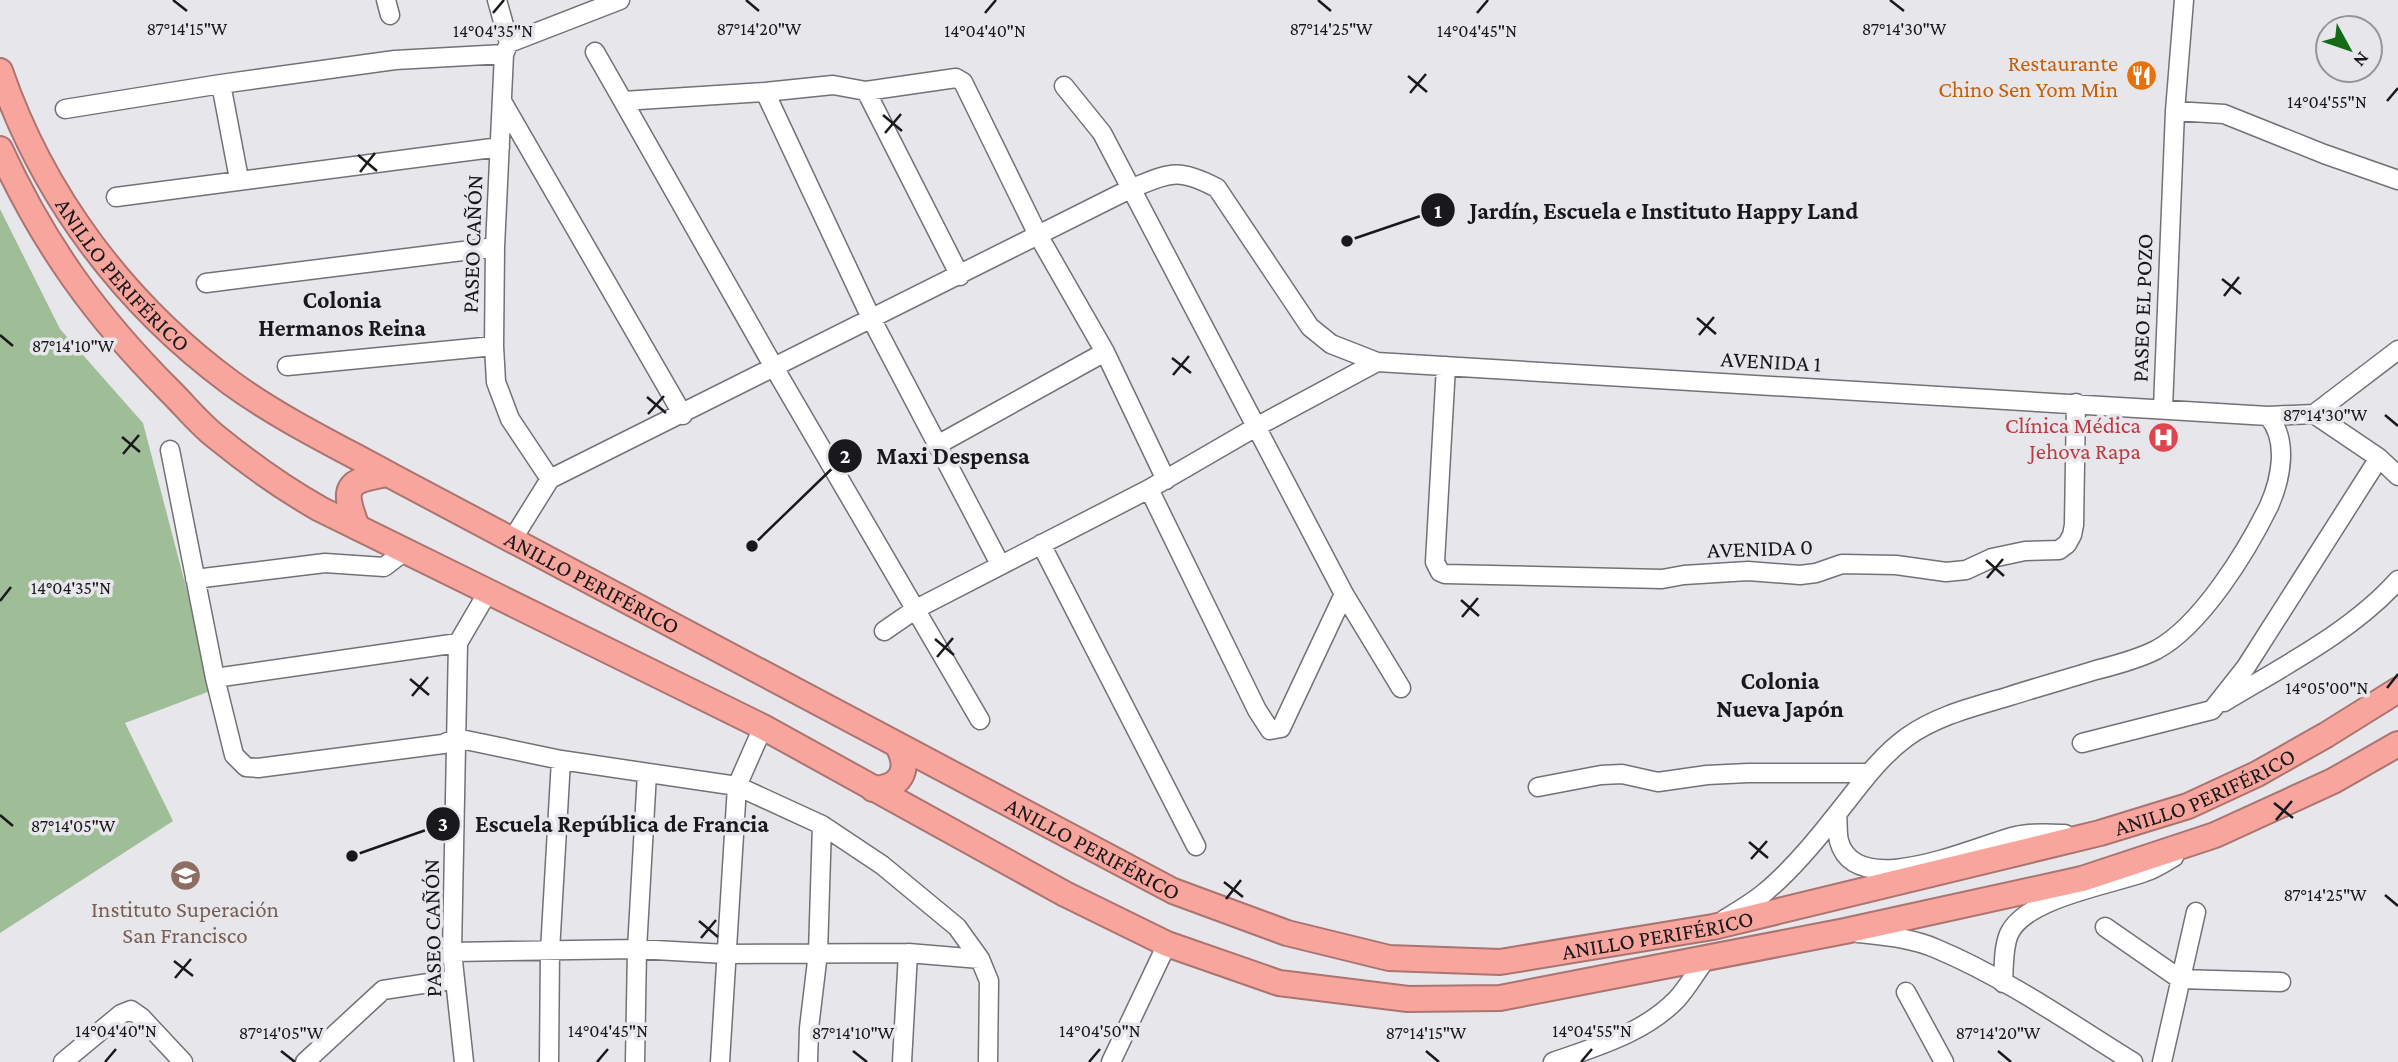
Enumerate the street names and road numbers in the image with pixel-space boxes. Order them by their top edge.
street label: PASEO CAÑÓN [457,174,487,314]
street label: ANILLO PERIFÉRICO [50,193,195,357]
street label: PASEO EL POZO [2126,233,2158,383]
street label: AVENIDA 1 [1720,345,1822,377]
street label: ANILLO PERIFÉRICO [500,526,684,639]
street label: AVENIDA 0 [1707,533,1813,563]
street label: ANILLO PERIFÉRICO [2111,742,2300,841]
street label: ANILLO PERIFÉRICO [1001,792,1185,905]
street label: PASEO CAÑÓN [418,858,446,998]
street label: ANILLO PERIFÉRICO [1560,905,1756,965]

